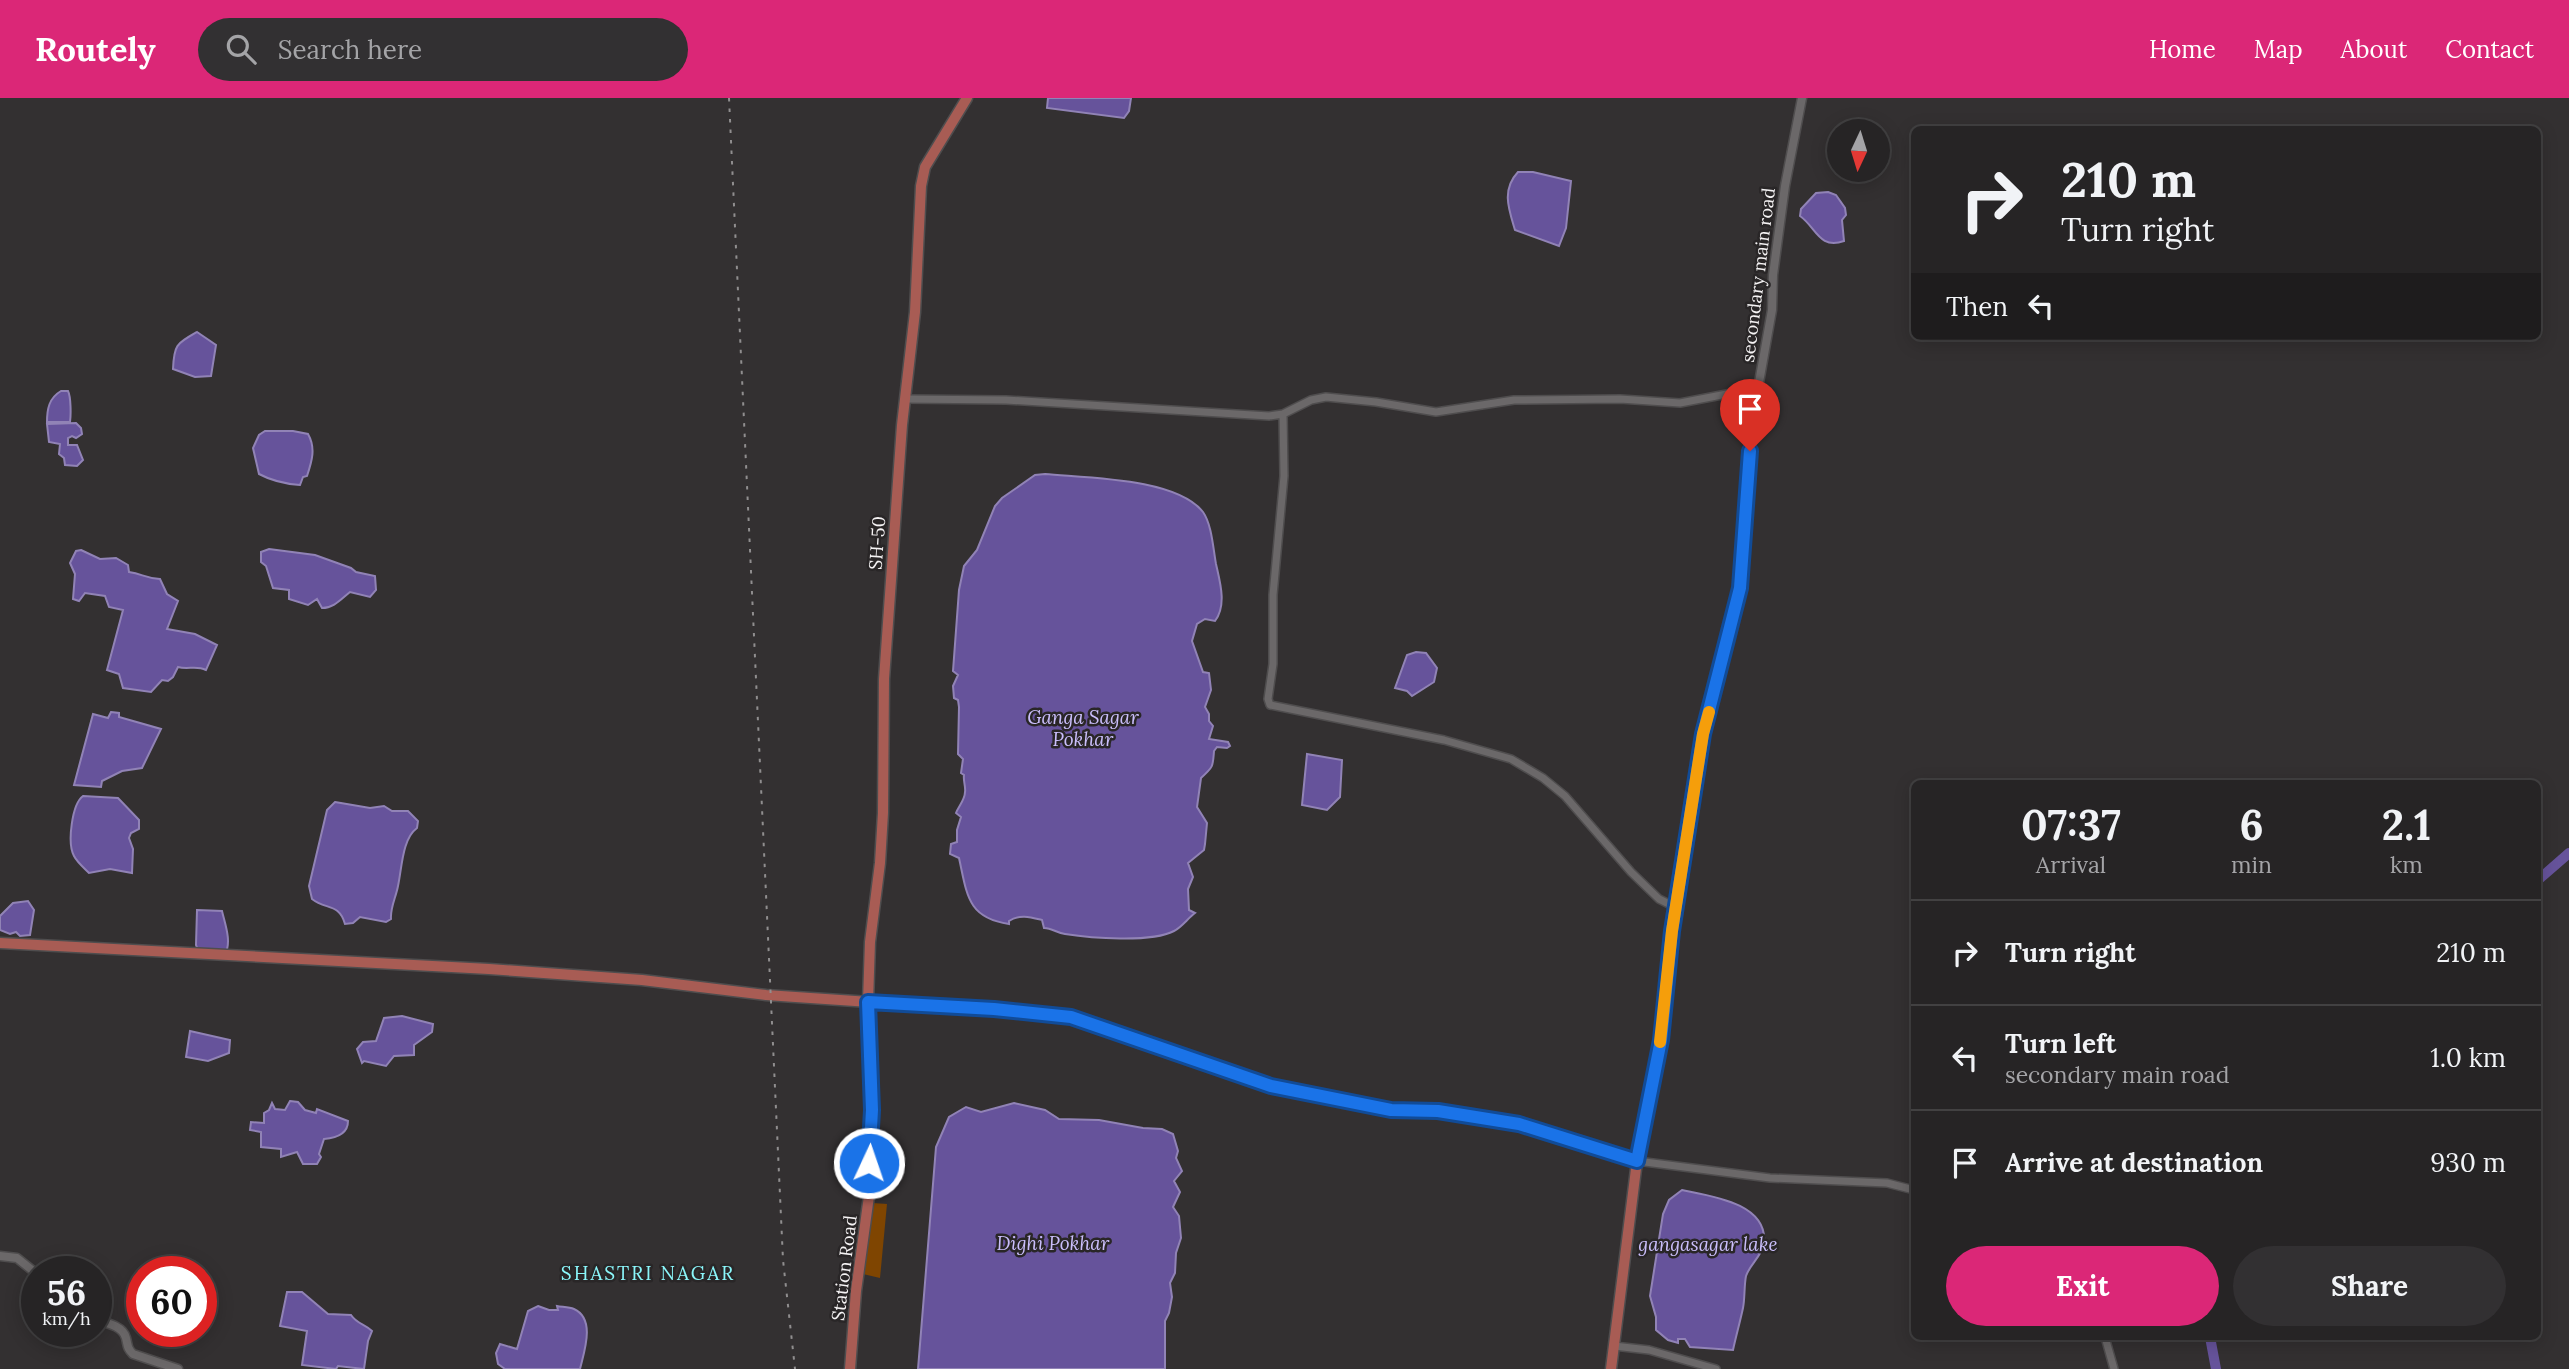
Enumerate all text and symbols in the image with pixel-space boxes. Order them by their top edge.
search box [198,18,688,81]
text: Routely [35,28,156,70]
icon: search [222,30,260,68]
text: Search here [278,33,422,66]
text: Home [2149,34,2216,65]
text: Map [2254,34,2303,65]
text: About [2341,34,2407,65]
text: Contact [2445,34,2534,65]
north arrow [1827,119,1890,182]
map controls [1827,119,1890,182]
text: 210 m [2061,148,2196,210]
icon: right [1946,154,2037,245]
street label: secondary main road [1736,186,1780,364]
text: Turn right [2061,209,2214,250]
icon: left [2022,287,2060,325]
text: Then [1946,290,2008,323]
pin [1720,379,1780,451]
icon: arrive [1731,390,1769,428]
street label: SH-50 [864,515,890,571]
water label: Ganga Sagar Pokhar [1027,705,1139,751]
text: 07:37 [2021,798,2121,852]
text: 6 [2239,798,2264,852]
text: 2.1 [2382,798,2431,852]
text: Arrival [2036,850,2106,879]
text: min [2231,850,2272,879]
text: km [2390,850,2423,879]
icon: right [1946,934,1984,972]
text: Turn right [2005,936,2136,969]
text: 210 m [2436,936,2506,969]
text: Turn left [2005,1027,2116,1060]
icon: left [1946,1039,1984,1077]
text: 1.0 km [2430,1041,2506,1074]
text: secondary main road [2005,1060,2229,1089]
position arrow [832,1126,906,1200]
icon: arrive [1946,1144,1984,1182]
text: Arrive at destination [2005,1146,2263,1179]
text: 930 m [2430,1146,2506,1179]
street label: Station Road [826,1214,862,1322]
water label: Dighi Pokhar [997,1231,1110,1255]
water label: gangasagar lake [1638,1232,1778,1256]
button: Exit [1946,1246,2219,1326]
button: Share [2233,1246,2506,1326]
speed limit sign: 60 [126,1256,217,1347]
district label: SHASTRI NAGAR [561,1261,735,1285]
text: 56 [47,1270,86,1315]
text: km/h [42,1307,91,1330]

